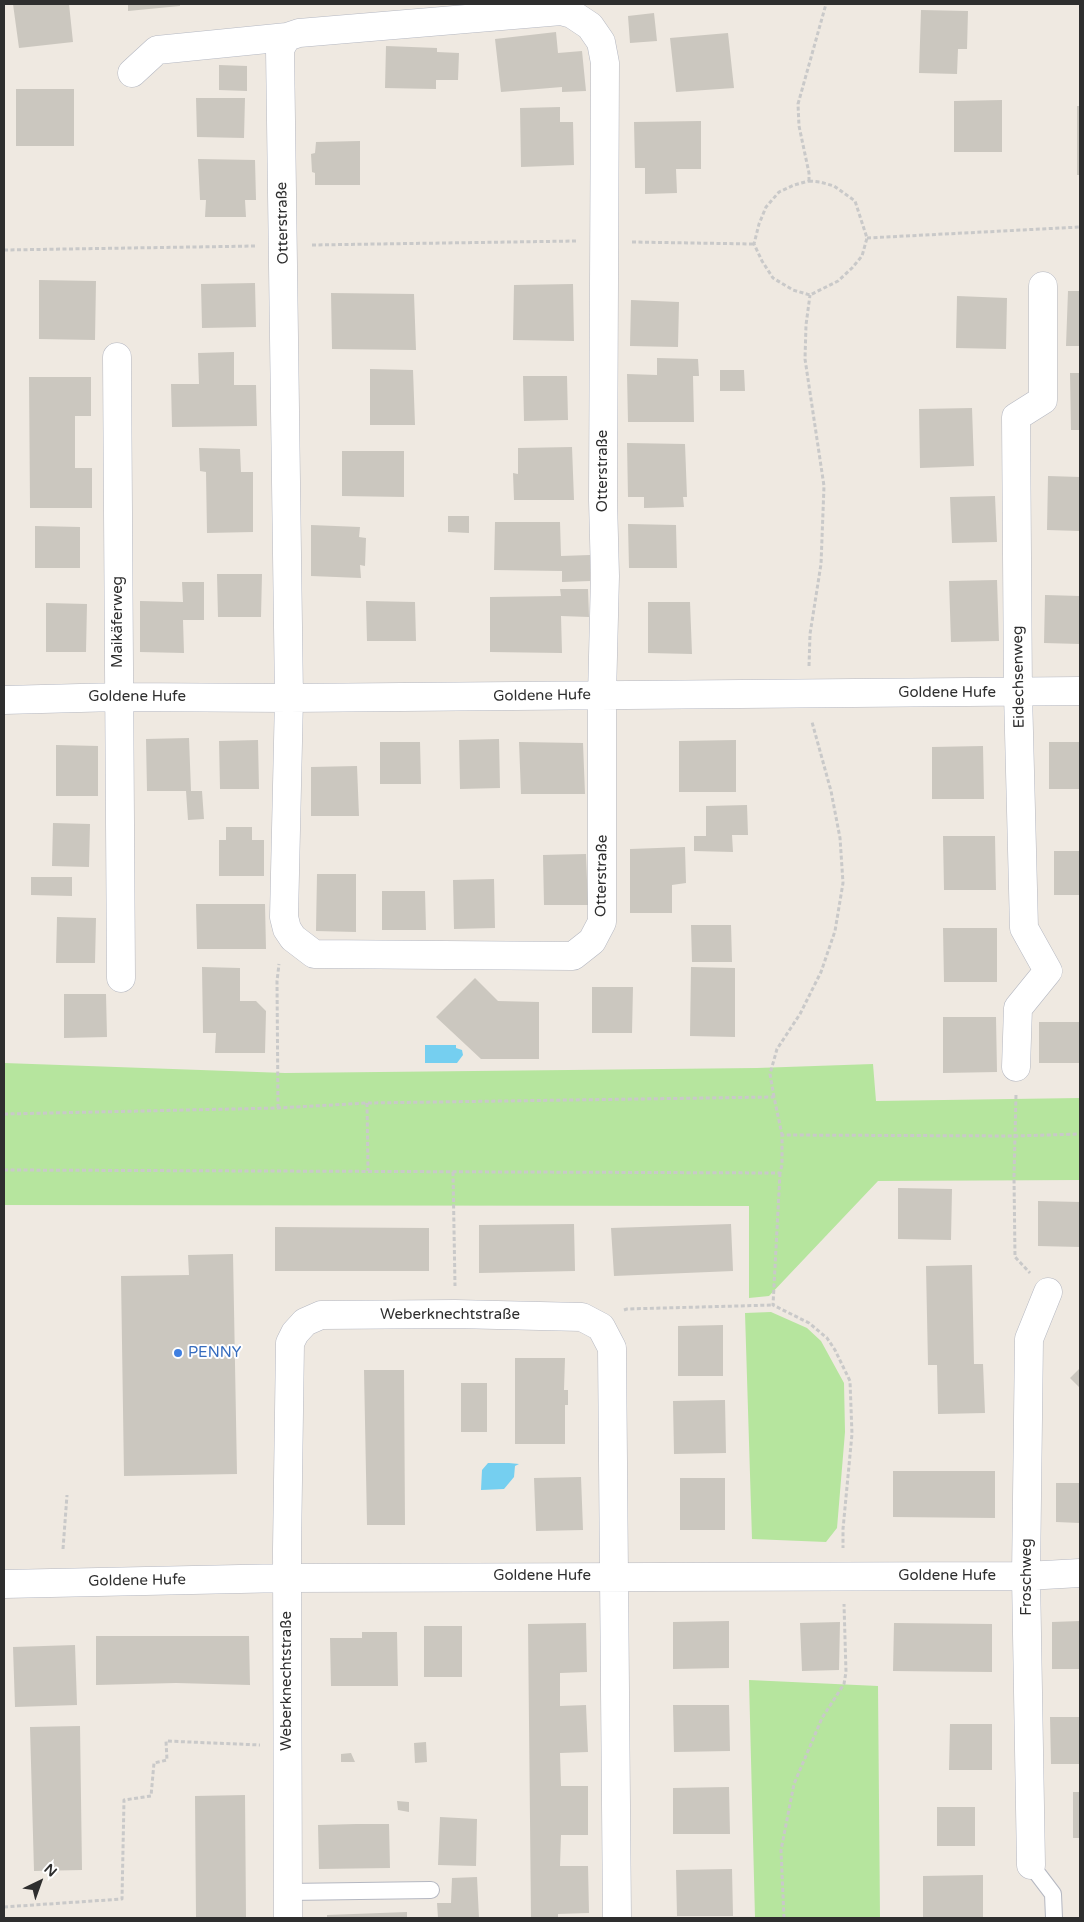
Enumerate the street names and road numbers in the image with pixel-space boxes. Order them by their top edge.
street label: Otterstraße [273,182,293,264]
street label: Otterstraße [594,430,612,512]
street label: Maikäferweg [109,576,127,668]
street label: Eidechsenweg [1009,625,1029,729]
street label: Goldene Hufe [898,684,996,702]
street label: Goldene Hufe [493,686,591,706]
street label: Goldene Hufe [88,688,186,706]
street label: Otterstraße [592,835,612,917]
street label: Weberknechtstraße [380,1306,520,1324]
street label: Froschweg [1018,1538,1036,1616]
street label: Goldene Hufe [493,1567,591,1585]
street label: Goldene Hufe [898,1567,996,1585]
street label: Goldene Hufe [88,1571,186,1591]
street label: Weberknechtstraße [278,1611,296,1751]

